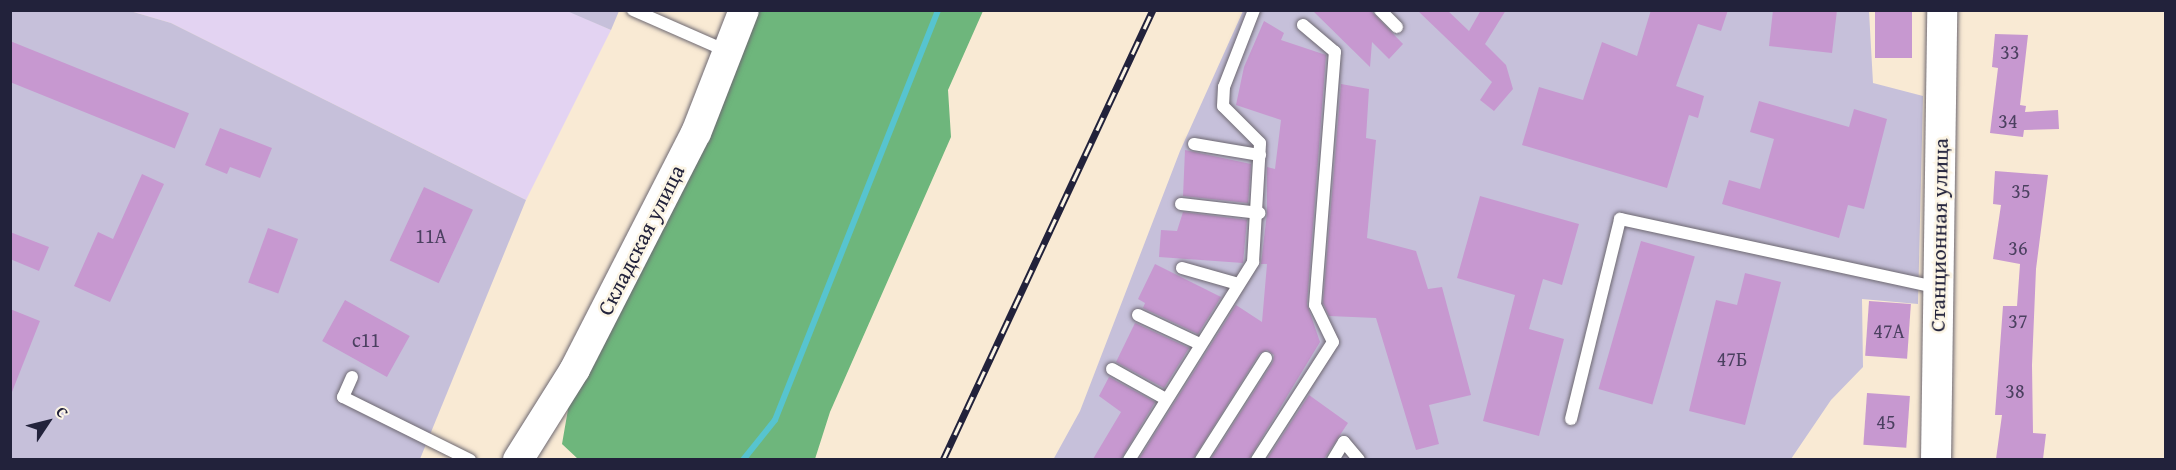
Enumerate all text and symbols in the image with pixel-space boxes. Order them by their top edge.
house number: 33 [2000,39,2020,63]
house number: 34 [1998,108,2018,132]
street label: Станционная улица [1924,138,1954,332]
street label: Складская улица [592,160,690,320]
house number: 35 [2011,178,2031,202]
house number: 11А [415,223,447,247]
house number: 36 [2008,235,2028,259]
house number: 37 [2008,308,2028,332]
house number: 47А [1873,318,1905,342]
house number: с11 [352,327,380,351]
house number: 47Б [1717,346,1747,370]
house number: 38 [2005,378,2025,402]
north arrow [18,392,78,452]
text: С [50,401,75,422]
house number: 45 [1876,409,1896,433]

